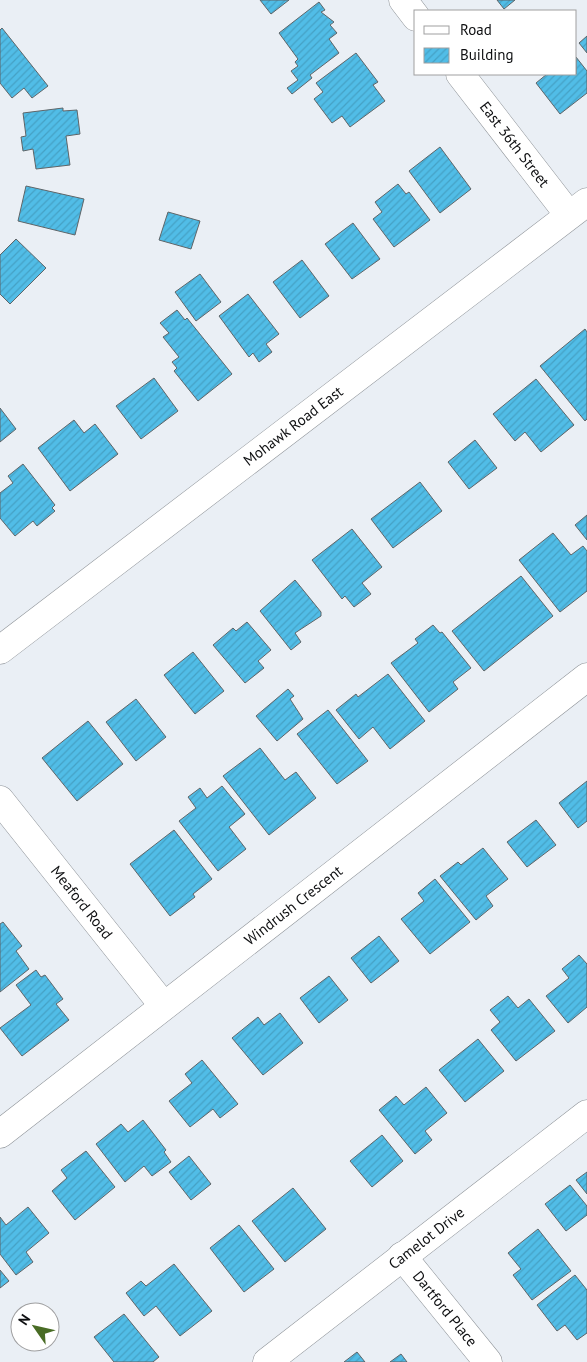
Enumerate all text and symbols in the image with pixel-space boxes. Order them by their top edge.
legend [414,10,577,75]
text: Road [460,20,492,39]
text: Building [460,45,514,64]
street label: East 36th Street [476,98,554,191]
street label: Mohawk Road East [240,382,347,470]
street label: Windrush Crescent [240,861,346,949]
street label: Meaford Road [47,862,117,943]
street label: Camelot Drive [385,1203,468,1273]
street label: Dartford Place [409,1267,482,1350]
north arrow [10,1302,60,1352]
text: N [14,1311,34,1329]

